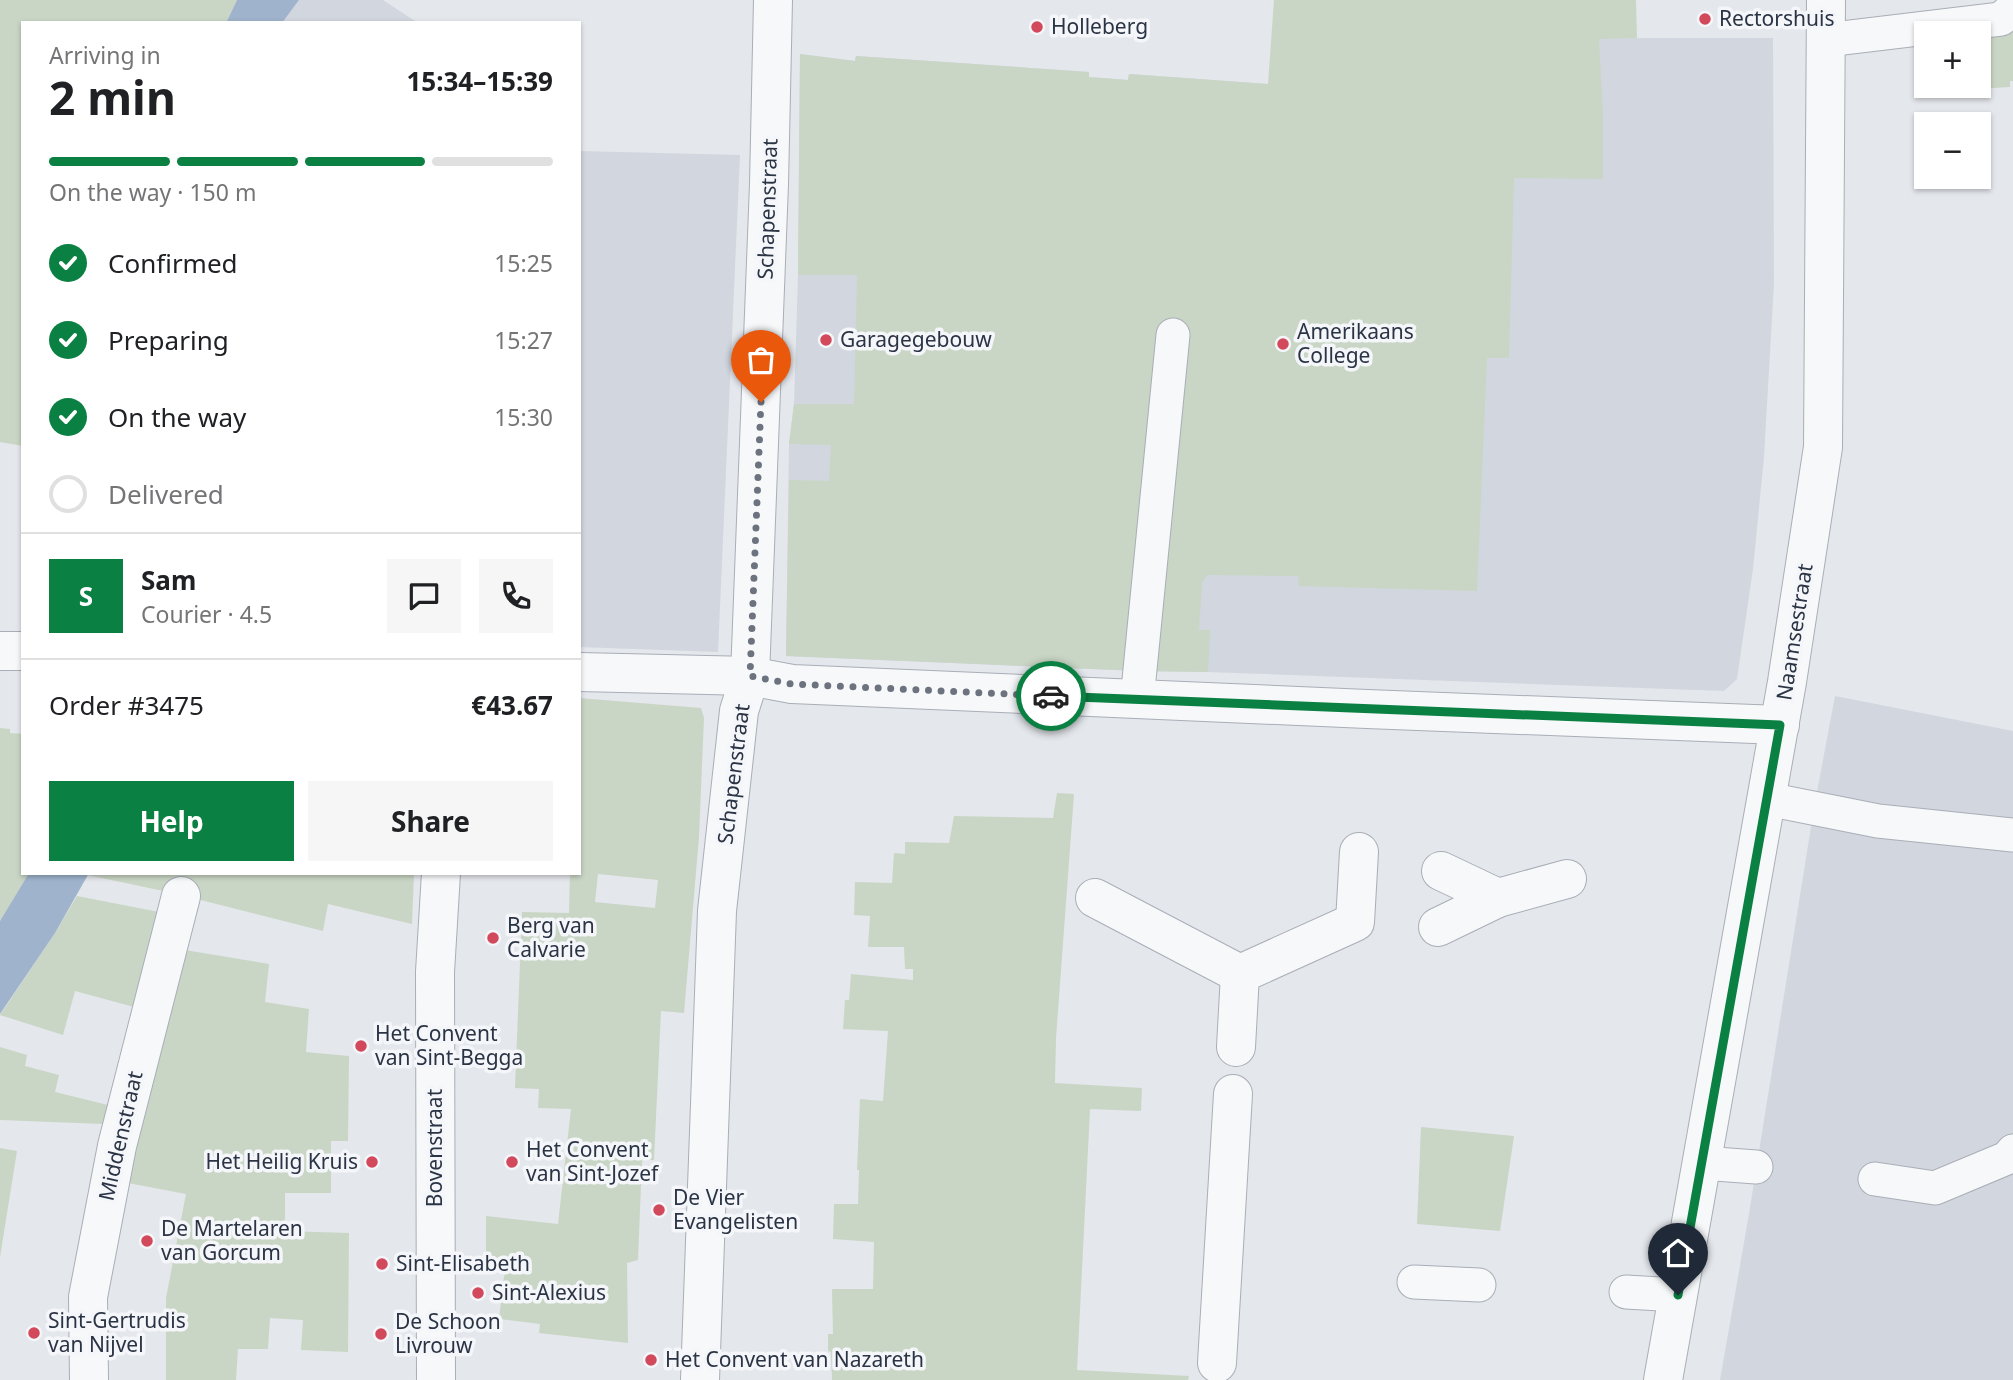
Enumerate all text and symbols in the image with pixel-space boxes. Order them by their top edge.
place label: Rectorshuis [1719,4,1834,32]
marker: Rectorshuis [1697,11,1713,27]
place label: Holleberg [1051,12,1148,40]
marker: Holleberg [1029,19,1045,35]
map controls [1914,21,1991,189]
button: + [1914,21,1991,98]
text: Arriving in [49,39,161,71]
text: 15:34–15:39 [406,63,553,99]
text: 2 min [49,66,176,128]
button: − [1914,112,1991,189]
street label: Schapenstraat [751,138,783,280]
text: On the way · 150 m [49,176,256,208]
icon: check [49,244,87,282]
text: Confirmed [108,245,238,281]
text: 15:25 [494,247,553,279]
place label: Amerikaans College [1297,317,1414,369]
icon: check [49,321,87,359]
text: Preparing [108,322,229,358]
text: 15:27 [494,324,553,356]
place label: Garagegebouw [840,325,992,353]
pin [731,330,791,402]
marker: Garagegebouw [818,332,834,348]
marker: Amerikaans College [1275,336,1291,352]
icon: bag [742,341,780,379]
icon: check [49,398,87,436]
text: On the way [108,399,246,435]
text: 15:30 [494,401,553,433]
text: Delivered [108,476,224,512]
button: chat [387,559,461,633]
button: phone [479,559,553,633]
street label: Naamsestraat [1769,561,1819,702]
text: Sam [141,562,196,598]
text: S [79,578,93,614]
text: Courier · 4.5 [141,598,272,630]
courier [1016,661,1086,731]
icon: car [1032,677,1070,715]
text: Order #3475 [49,687,204,723]
text: €43.67 [471,687,553,723]
street label: Schapenstraat [711,702,756,846]
button: Help [49,781,294,861]
button: Share [308,781,553,861]
place label: Berg van Calvarie [507,911,595,963]
marker: Berg van Calvarie [485,930,501,946]
place label: Het Convent van Sint-Begga [375,1019,523,1071]
marker: Het Convent van Sint-Begga [353,1038,369,1054]
street label: Middenstraat [92,1068,149,1203]
street label: Bovenstraat [420,1088,448,1207]
place label: Het Convent van Sint-Jozef [526,1135,660,1187]
place label: Het Heilig Kruis [205,1147,358,1175]
marker: Het Heilig Kruis [364,1154,380,1170]
marker: Het Convent van Sint-Jozef [504,1154,520,1170]
place label: De Vier Evangelisten [673,1183,798,1235]
marker: De Vier Evangelisten [651,1202,667,1218]
place label: De Martelaren van Gorcum [161,1214,303,1266]
pin [1648,1223,1708,1295]
marker: De Martelaren van Gorcum [139,1233,155,1249]
icon: home [1659,1234,1697,1272]
place label: Sint-Elisabeth [396,1249,530,1277]
marker: Sint-Elisabeth [374,1256,390,1272]
place label: Sint-Alexius [492,1278,606,1306]
marker: Sint-Alexius [470,1285,486,1301]
place label: Sint-Gertrudis van Nijvel [48,1306,186,1358]
place label: De Schoon Livrouw [395,1307,501,1359]
marker: Sint-Gertrudis van Nijvel [26,1325,42,1341]
marker: De Schoon Livrouw [373,1326,389,1342]
place label: Het Convent van Nazareth [665,1345,924,1373]
marker: Het Convent van Nazareth [643,1352,659,1368]

